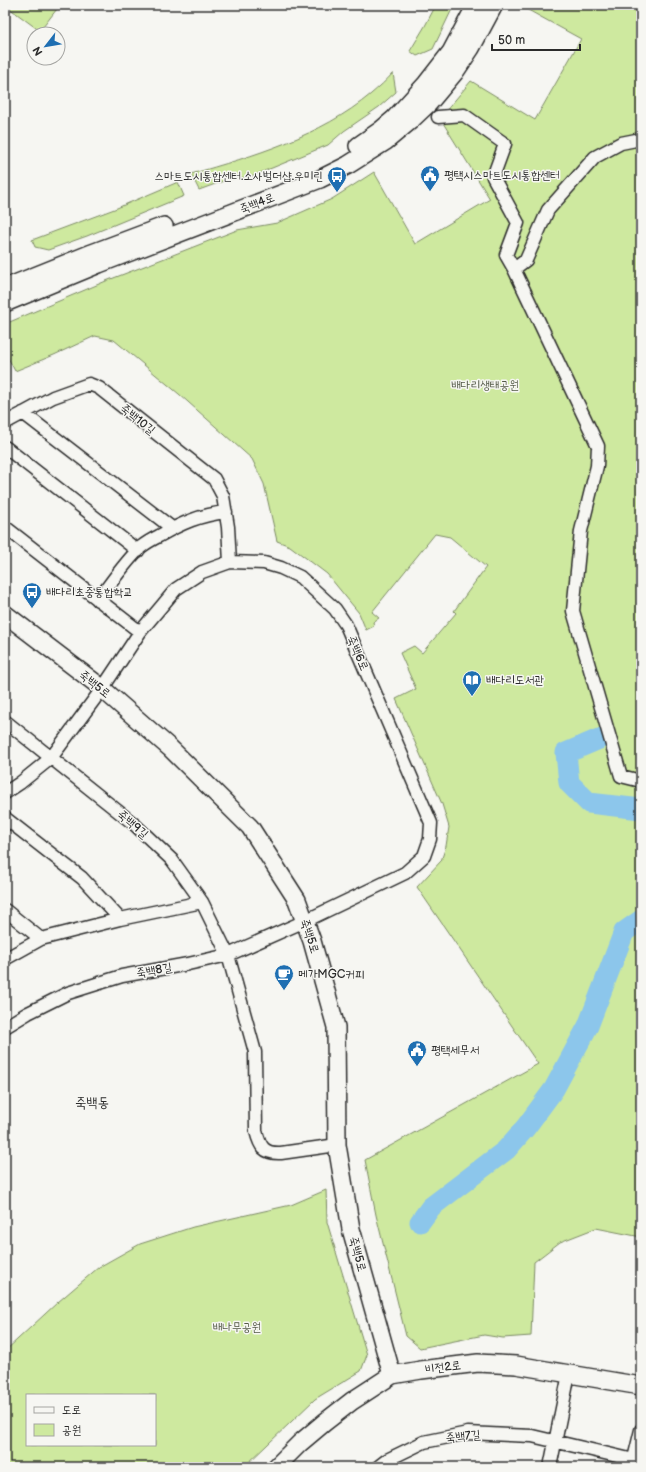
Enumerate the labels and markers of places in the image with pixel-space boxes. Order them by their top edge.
public building icon: 평택시스마트도시통합센터 [419,164,441,192]
bus stop icon: 스마트도시통합센터.소사벌더샵.우미린 [326,165,348,193]
place label: 평택시스마트도시통합센터 [444,168,560,183]
place label: 스마트도시통합센터.소사벌더샵.우미린 [154,169,323,184]
bus stop icon: 배다리초중통합학교 [21,581,43,609]
place label: 배다리초중통합학교 [46,585,133,600]
library icon: 배다리도서관 [461,669,483,697]
place label: 배다리도서관 [486,673,544,688]
cafe icon: 메가MGC커피 [273,963,295,991]
place label: 메가MGC커피 [298,967,365,982]
public building icon: 평택세무서 [406,1039,428,1067]
place label: 평택세무서 [431,1043,479,1058]

